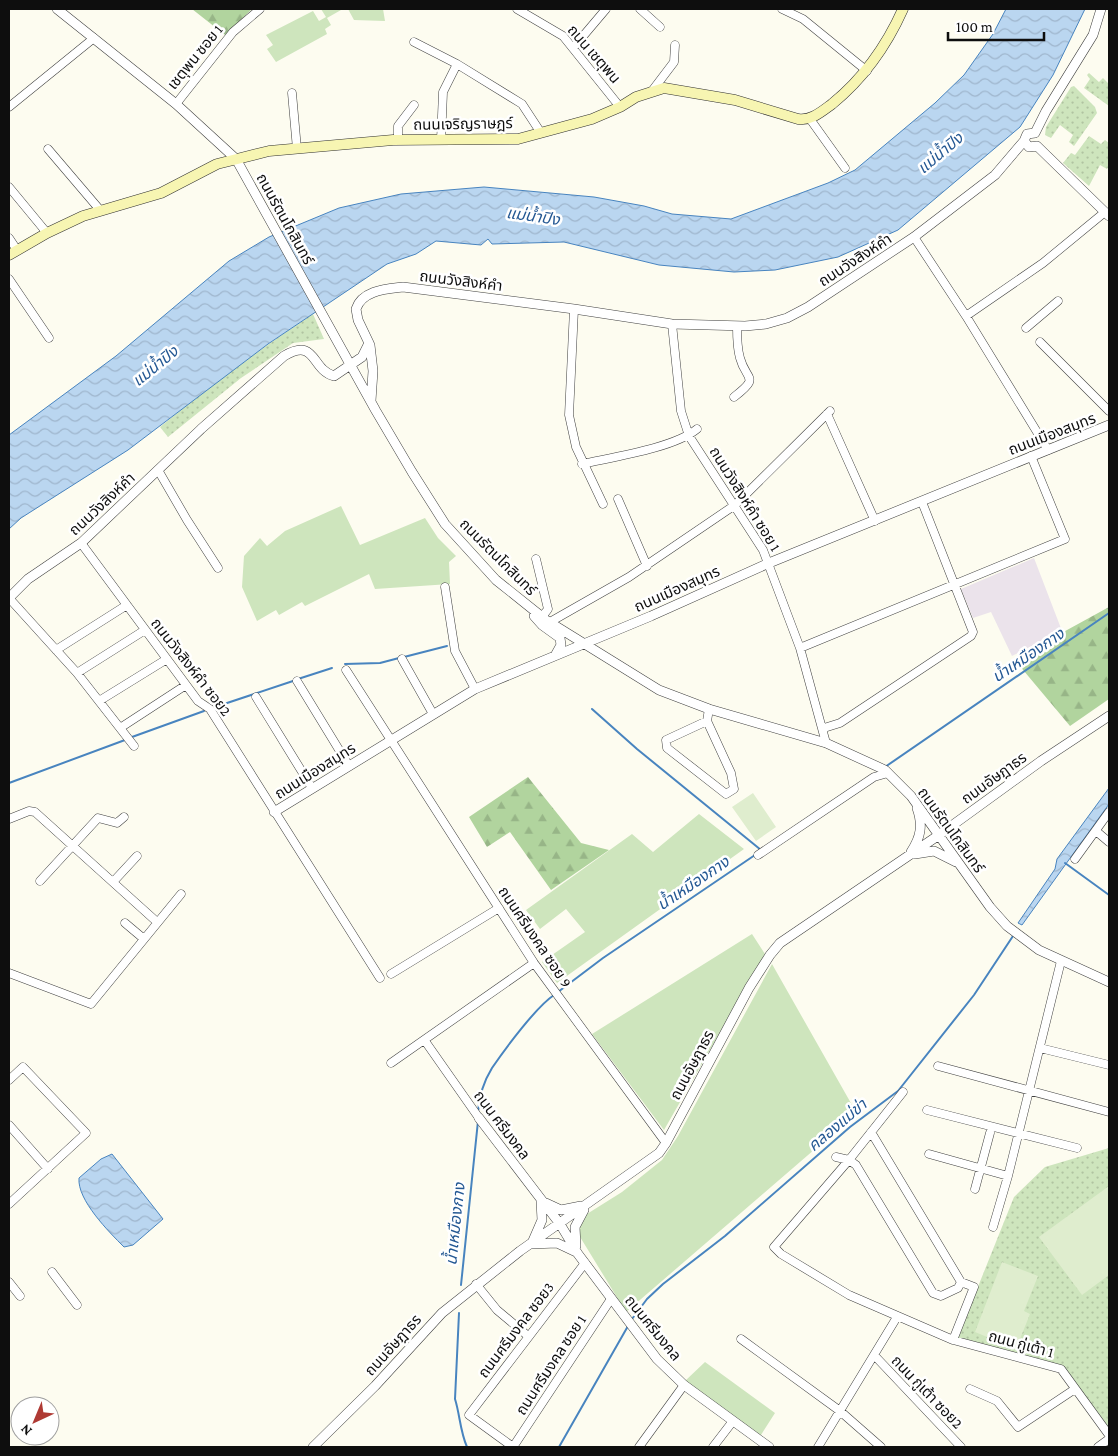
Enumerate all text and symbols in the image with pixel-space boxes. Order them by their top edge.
scale bar [948,10,1044,42]
text: 100 m [956,19,993,35]
street label: เชตุพน ซอย 1 [164,22,227,93]
street label: ถนน เชตุพน [564,22,624,87]
street label: ถนนเจริญราษฎร์ [413,115,514,133]
water label: แม่น้ำปิง [912,126,967,177]
street label: ถนนรัตนโกสินทร์ [253,171,317,268]
water label: แม่น้ำปิง [505,201,562,228]
street label: ถนนวังสิงห์คำ [816,231,894,289]
street label: ถนนวังสิงห์คำ [419,268,503,294]
water label: แม่น้ำปิง [127,339,182,389]
street label: ถนนเมืองสมุทร [1006,410,1098,459]
street label: ถนนวังสิงห์คำ ซอย 1 [706,444,784,554]
street label: ถนนวังสิงห์คำ [66,470,138,538]
street label: ถนนรัตนโกสินทร์ [457,516,540,599]
street label: ถนนเมืองสมุทร [632,563,723,616]
street label: ถนนวังสิงห์คำ ซอย2 [148,615,234,719]
water label: น้ำเหมืองกาง [987,622,1068,685]
street label: ถนนเมืองสมุทร [272,740,359,803]
street label: ถนนอัษฎาธร [958,749,1030,807]
street label: ถนนรัตนโกสินทร์ [915,784,988,876]
water label: น้ำเหมืองกาง [652,850,733,913]
street label: ถนนศรีมงคล ซอย 9 [495,883,575,991]
street label: ถนนอัษฎาธร [667,1028,717,1102]
street label: ถนน ศรีมงคล [471,1087,533,1163]
water label: คลองแม่ข่า [804,1095,871,1154]
water label: น้ำเหมืองกาง [439,1180,468,1266]
street label: ถนนศรีมงคล ซอย3 [475,1279,557,1381]
street label: ถนนศรีมงคล [622,1292,684,1364]
street label: ถนนอัษฎาธร [362,1311,424,1379]
street label: ถนนศรีมงคล ซอย 1 [513,1312,589,1418]
street label: ถนน กู่เต้า 1 [986,1327,1056,1361]
street label: ถนน กู่เต้า ซอย2 [888,1352,966,1432]
north arrow [10,1396,60,1446]
text: N [17,1421,35,1439]

